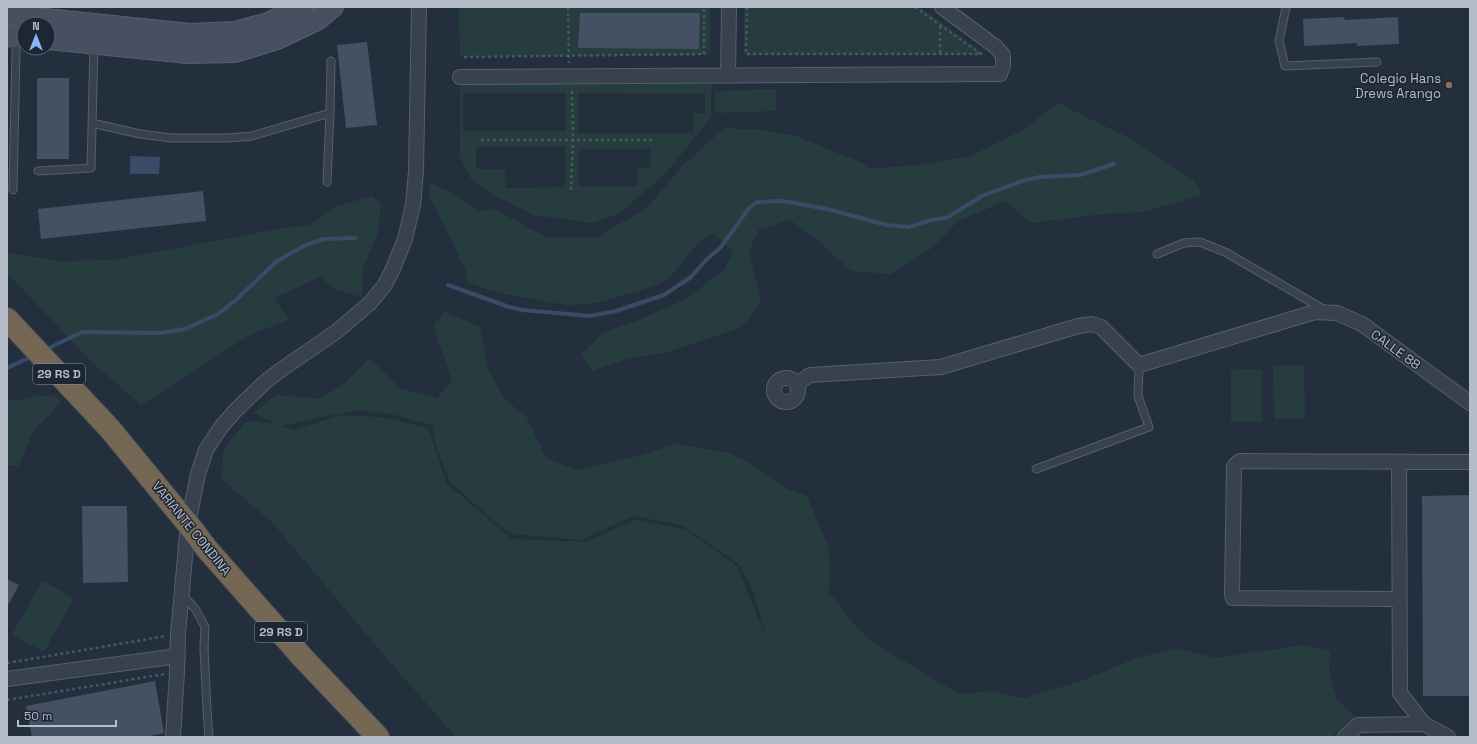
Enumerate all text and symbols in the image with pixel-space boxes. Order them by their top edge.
north arrow [16,16,56,56]
text: N [32,19,40,33]
place label: Colegio Hans Drews Arango [1355,70,1441,102]
marker: Colegio Hans Drews Arango [1444,80,1454,90]
street label: CALLE 88 [1367,326,1424,373]
road number: 29 RS D [33,364,85,384]
street label: VARIANTE CONDINA [148,478,235,579]
road number: 29 RS D [255,622,307,642]
scale bar [18,702,116,728]
text: 50 m [24,708,52,724]

